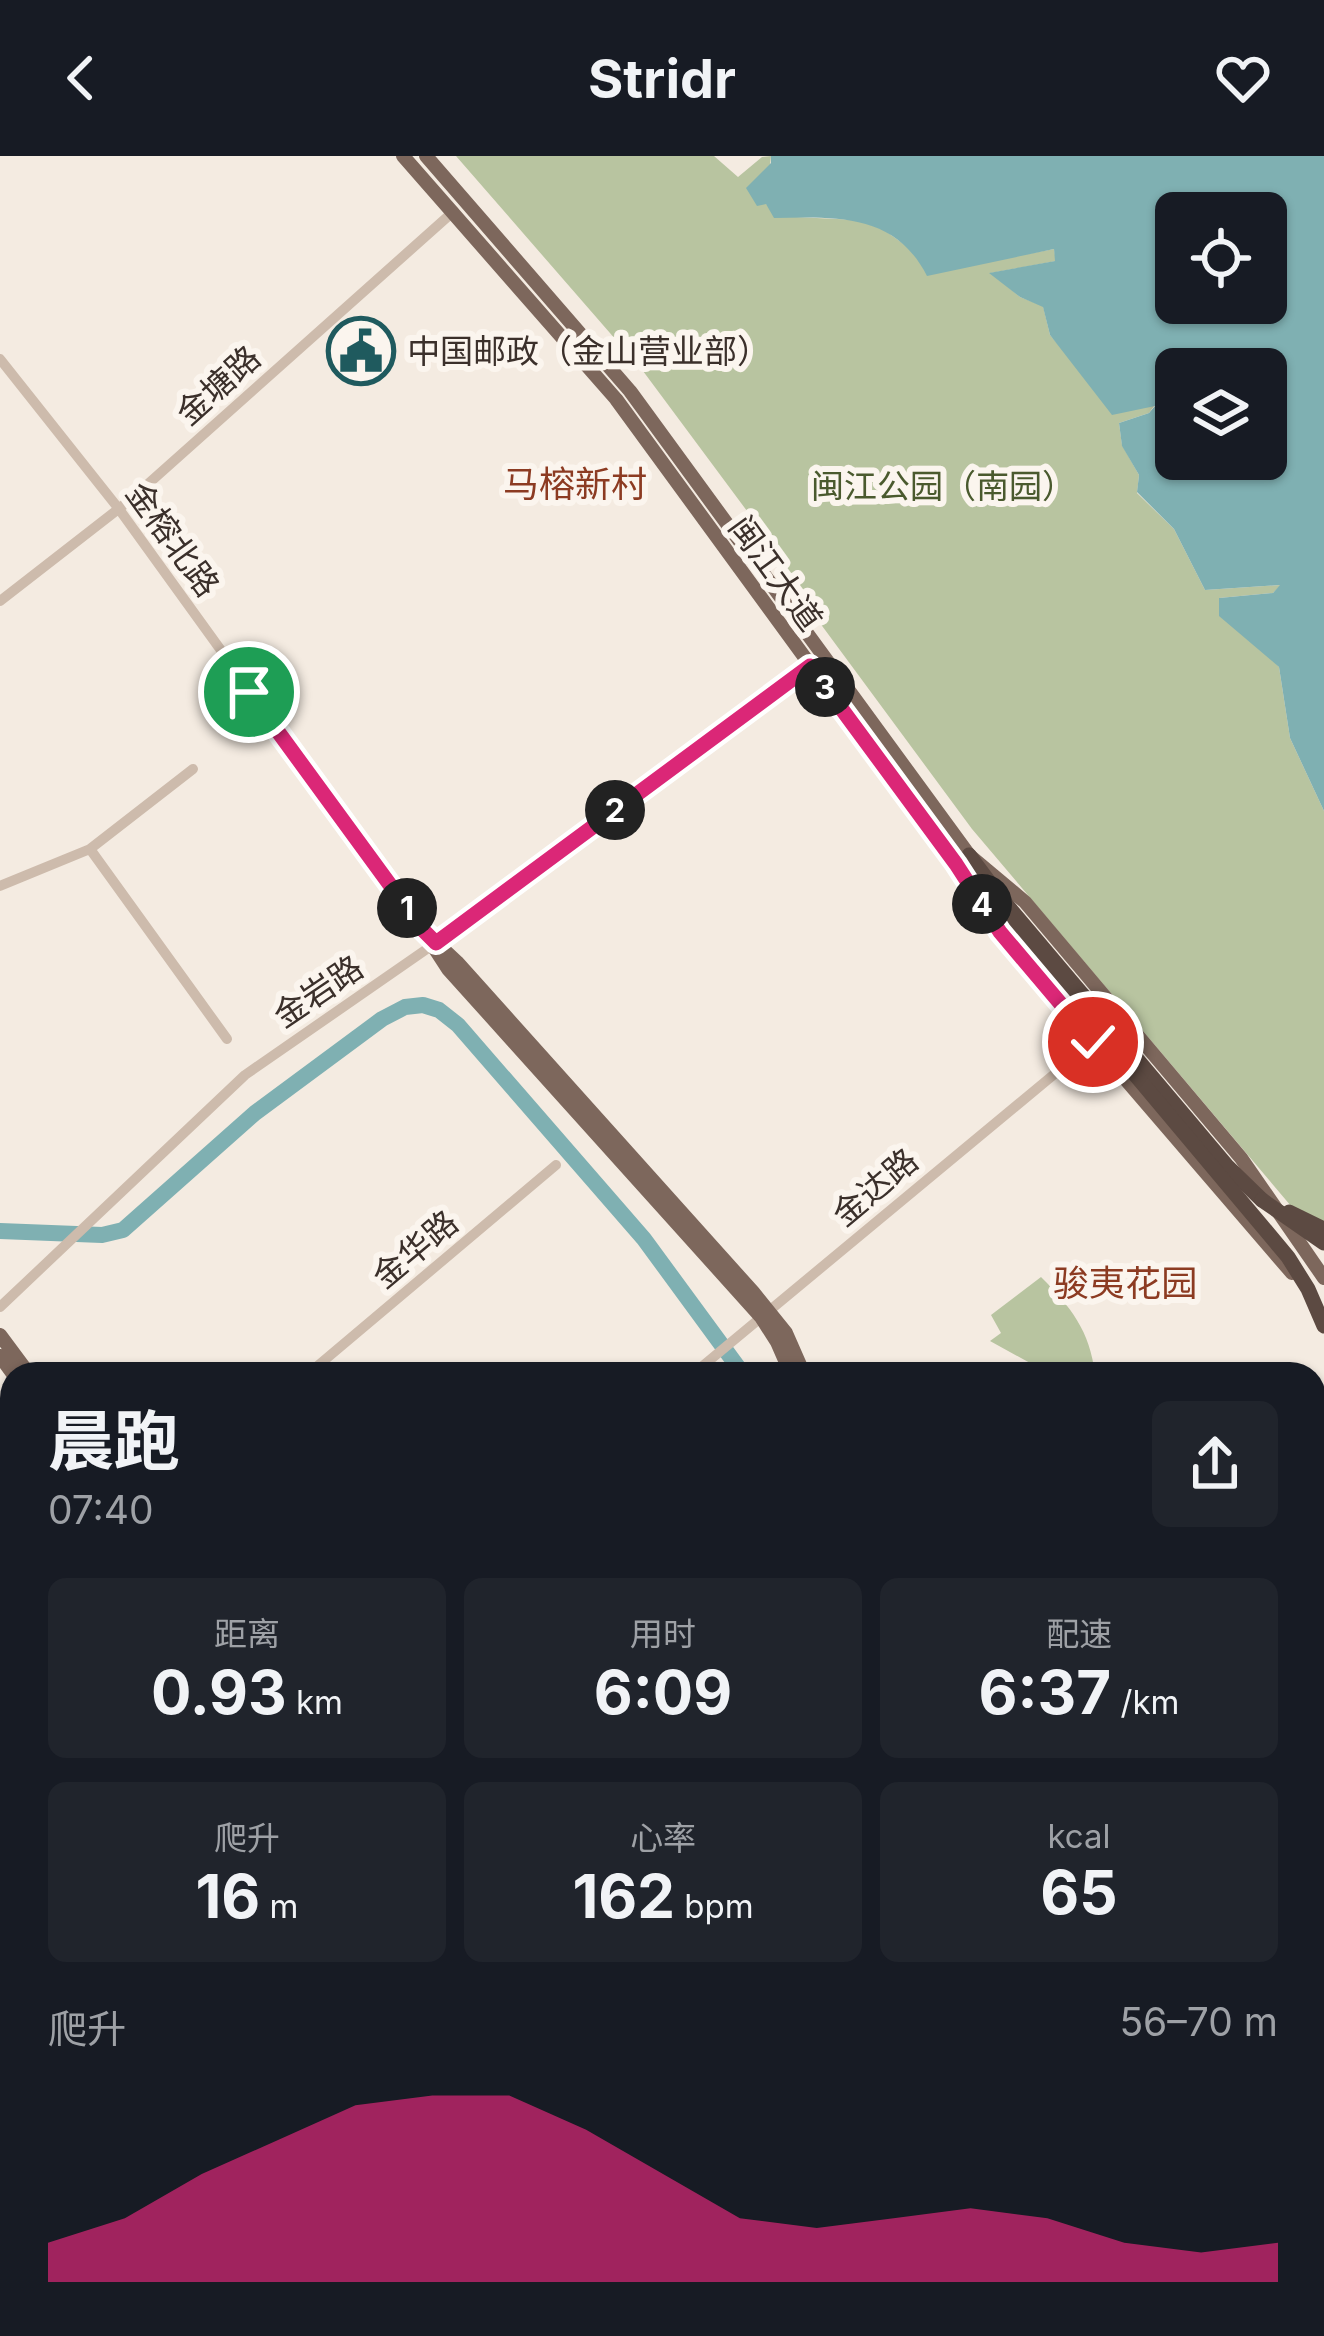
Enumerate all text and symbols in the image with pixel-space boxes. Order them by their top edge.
icon: back [48,45,114,111]
icon: heart [1210,45,1276,111]
text: Stridr [588,46,736,111]
map controls [1155,192,1287,480]
button: locate [1155,192,1287,324]
public building icon: 中国邮政（金山营业部） [326,316,396,386]
place label: 中国邮政（金山营业部） [407,331,770,371]
street label: 金塘路 [168,337,268,433]
button: layers [1155,348,1287,480]
district label: 马榕新村 [503,462,647,506]
park label: 闽江公园（南园） [811,466,1075,506]
street label: 金榕北路 [118,474,228,604]
street label: 闽江大道 [721,508,831,638]
pin [198,641,300,743]
pin: 3 [795,657,855,717]
icon: arrive [216,659,282,725]
text: 3 [814,667,836,707]
pin: 2 [585,780,645,840]
text: 2 [605,790,625,830]
pin: 4 [952,874,1012,934]
pin: 1 [377,878,437,938]
text: 4 [971,884,993,924]
text: 1 [400,888,414,928]
street label: 金岩路 [266,947,370,1035]
pin [1042,991,1144,1093]
icon: check [1060,1009,1126,1075]
street label: 金达路 [824,1140,926,1234]
street label: 金华路 [364,1202,466,1296]
district label: 骏夷花园 [1053,1261,1197,1305]
text: 晨跑 [48,1401,180,1481]
button: share [1152,1401,1278,1527]
text: 07:40 [48,1486,154,1533]
text: 距离 [214,1614,280,1654]
text: 用时 [630,1614,696,1654]
text: 配速 [1046,1614,1112,1654]
text: 0.93 [151,1656,287,1728]
text: 6:09 [594,1656,732,1728]
text: 6:37 [979,1656,1111,1728]
text: km [287,1682,343,1722]
text: /km [1111,1682,1179,1722]
text: kcal [1047,1816,1111,1856]
text: 爬升 [214,1818,280,1858]
text: 心率 [630,1818,696,1858]
text: 65 [1040,1856,1118,1928]
text: 16 [195,1860,260,1932]
text: 162 [572,1860,675,1932]
text: m [260,1886,299,1926]
text: bpm [675,1886,754,1926]
text: 56–70 m [1119,1998,1278,2045]
text: 爬升 [48,2005,126,2052]

